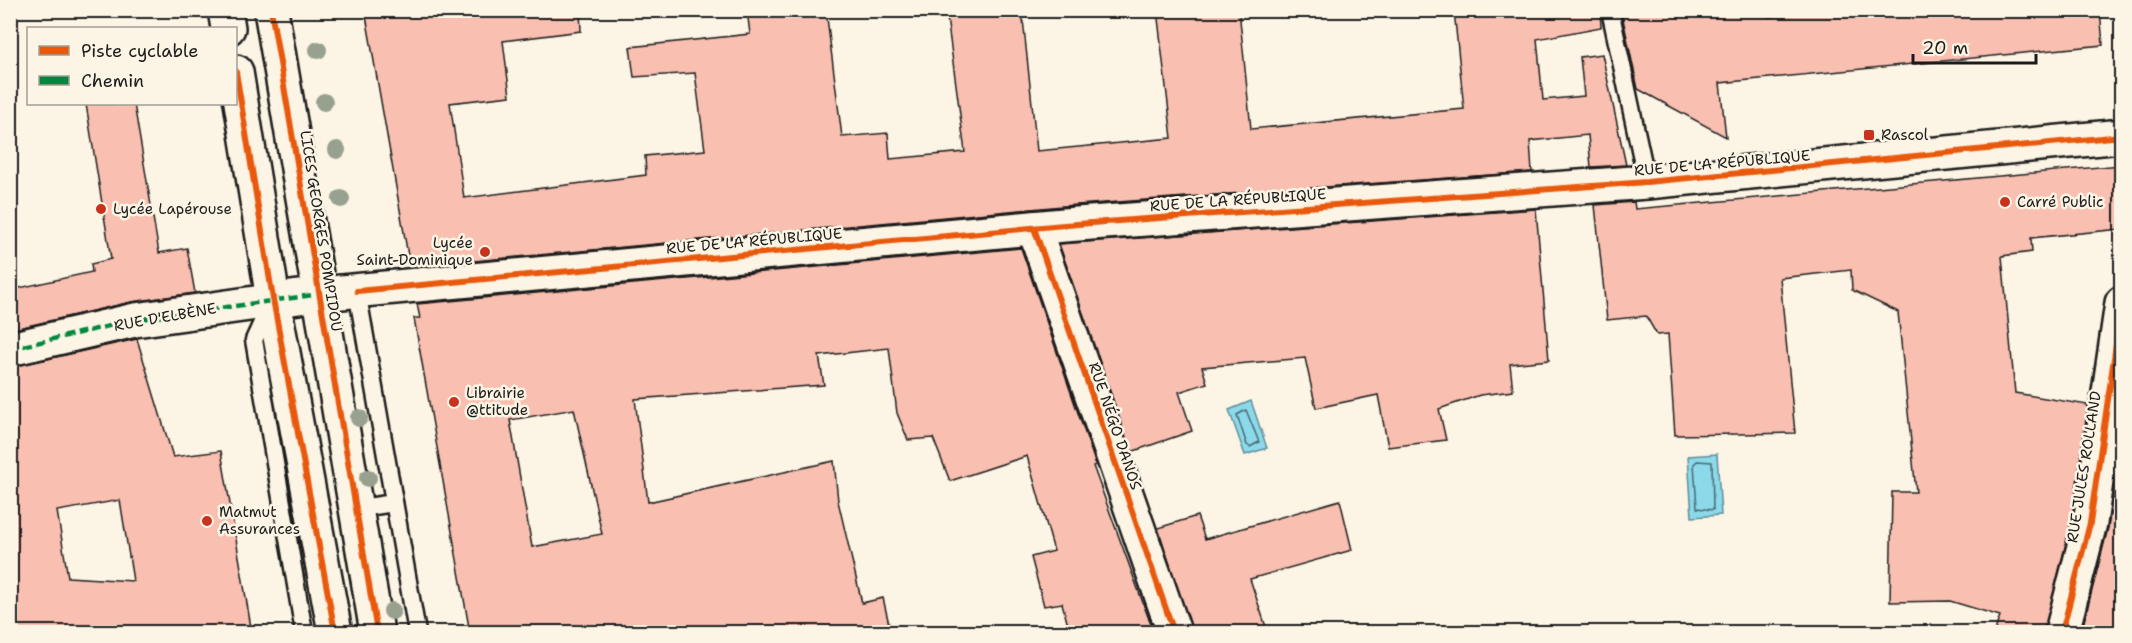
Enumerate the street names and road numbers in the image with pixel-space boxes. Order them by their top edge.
street label: LICES GEORGES POMPIDOU [295,129,347,333]
street label: RUE DE LA RÉPUBLIQUE [1633,144,1811,181]
street label: RUE DE LA RÉPUBLIQUE [1149,183,1327,216]
street label: RUE DE LA RÉPUBLIQUE [665,222,843,259]
street label: RUE D'ELBÈNE [112,297,218,336]
street label: RUE NÉGO DANOS [1084,359,1147,492]
street label: RUE JULES ROLLAND [2062,390,2106,544]

